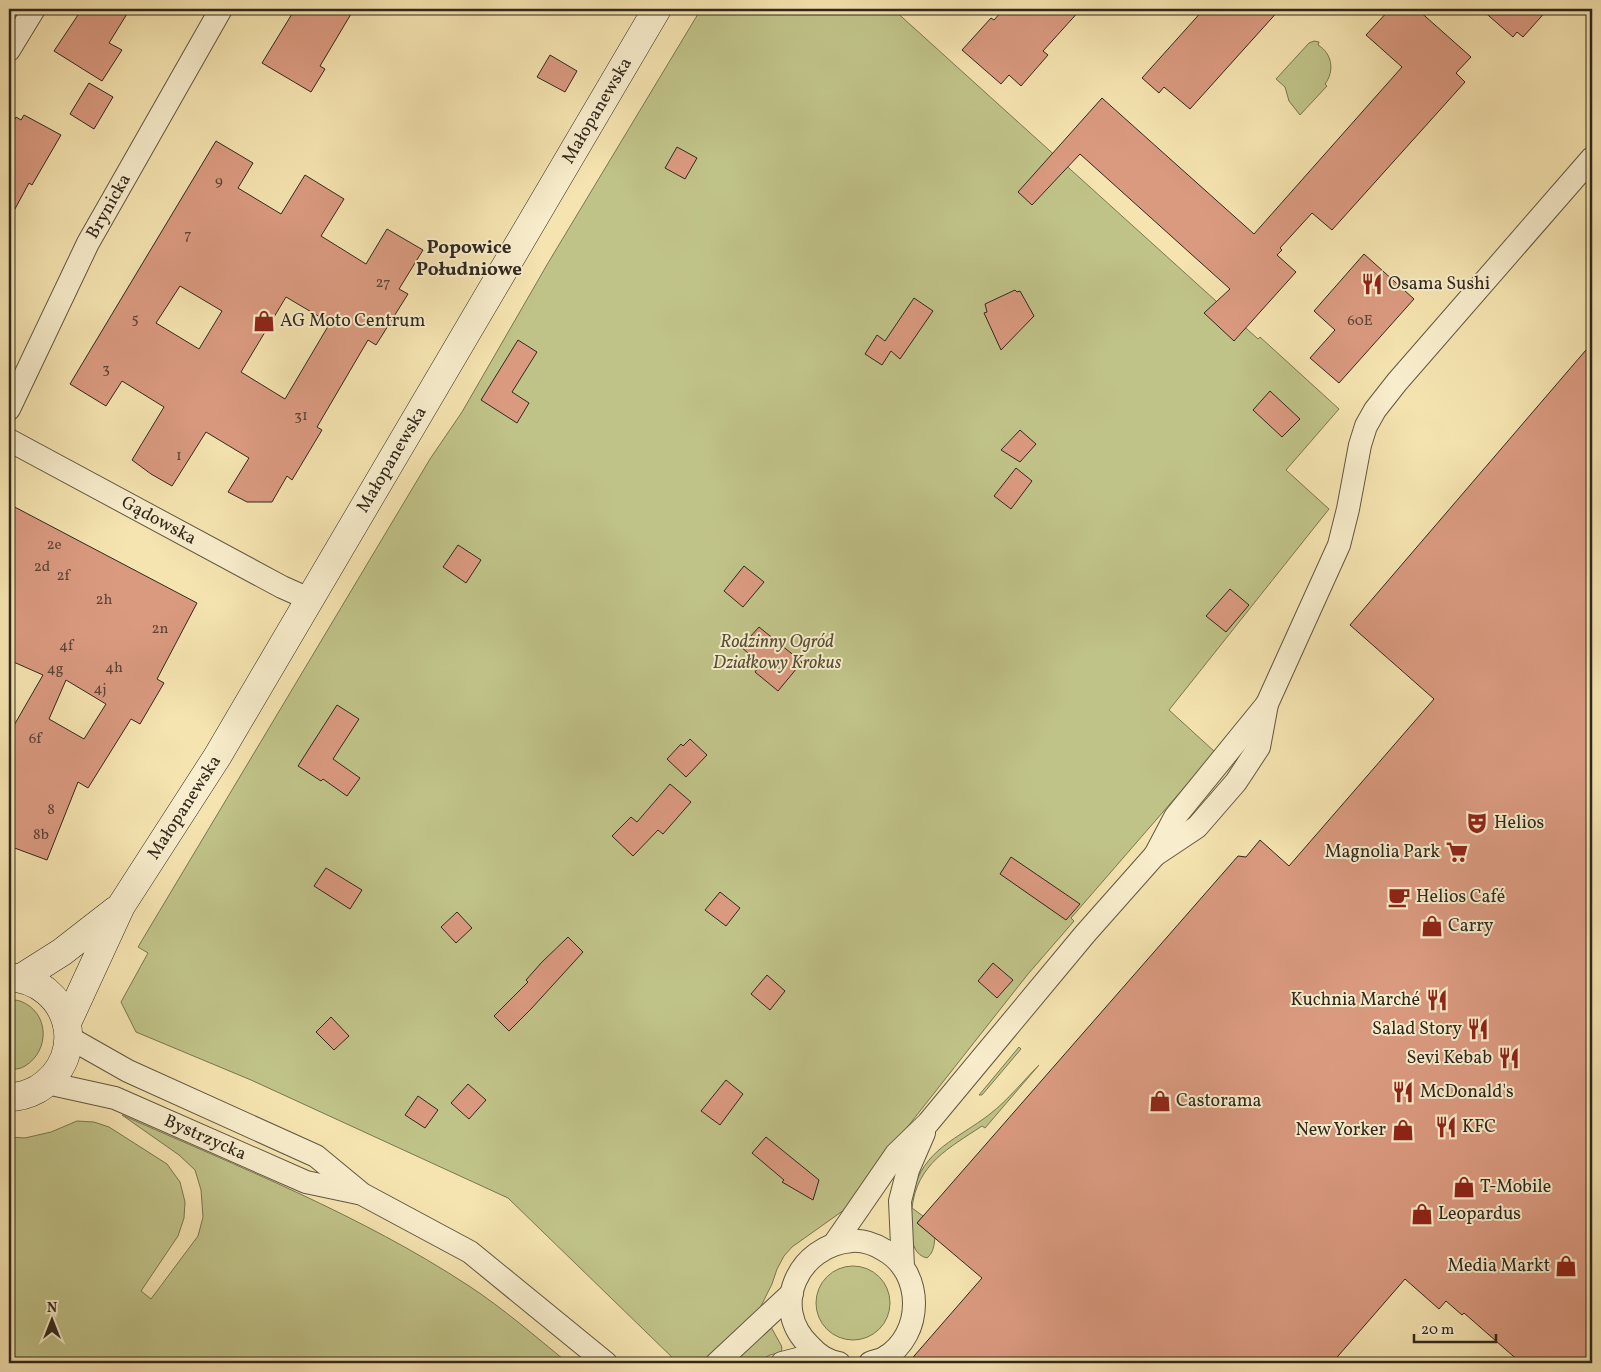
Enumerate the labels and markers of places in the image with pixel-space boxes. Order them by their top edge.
restaurant icon: Osama Sushi [1359,271,1385,297]
place label: Osama Sushi [1388,272,1490,297]
shop icon: AG Moto Centrum [251,308,277,334]
place label: AG Moto Centrum [280,309,425,334]
theatre icon: Helios [1464,810,1490,836]
place label: Helios [1494,811,1544,836]
supermarket icon: Magnolia Park [1444,839,1470,865]
place label: Magnolia Park [1325,840,1440,865]
cafe icon: Helios Café [1386,884,1412,910]
place label: Helios Café [1416,885,1505,910]
shop icon: Carry [1419,913,1445,939]
place label: Carry [1448,914,1494,939]
restaurant icon: Kuchnia Marché [1424,987,1450,1013]
place label: Kuchnia Marché [1290,988,1420,1013]
restaurant icon: Salad Story [1465,1016,1491,1042]
place label: Salad Story [1372,1017,1462,1042]
restaurant icon: Sevi Kebab [1496,1045,1522,1071]
place label: Sevi Kebab [1407,1046,1492,1071]
restaurant icon: McDonald's [1390,1079,1416,1105]
place label: McDonald's [1420,1080,1514,1105]
shop icon: Castorama [1147,1088,1173,1114]
place label: Castorama [1176,1089,1262,1114]
restaurant icon: KFC [1433,1114,1459,1140]
place label: KFC [1462,1115,1496,1140]
shop icon: New Yorker [1390,1117,1416,1143]
place label: New Yorker [1295,1118,1386,1143]
shop icon: T-Mobile [1451,1174,1477,1200]
place label: T-Mobile [1480,1175,1551,1200]
shop icon: Leopardus [1409,1201,1435,1227]
place label: Leopardus [1438,1202,1521,1227]
shop icon: Media Markt [1553,1253,1579,1279]
place label: Media Markt [1448,1254,1550,1279]

